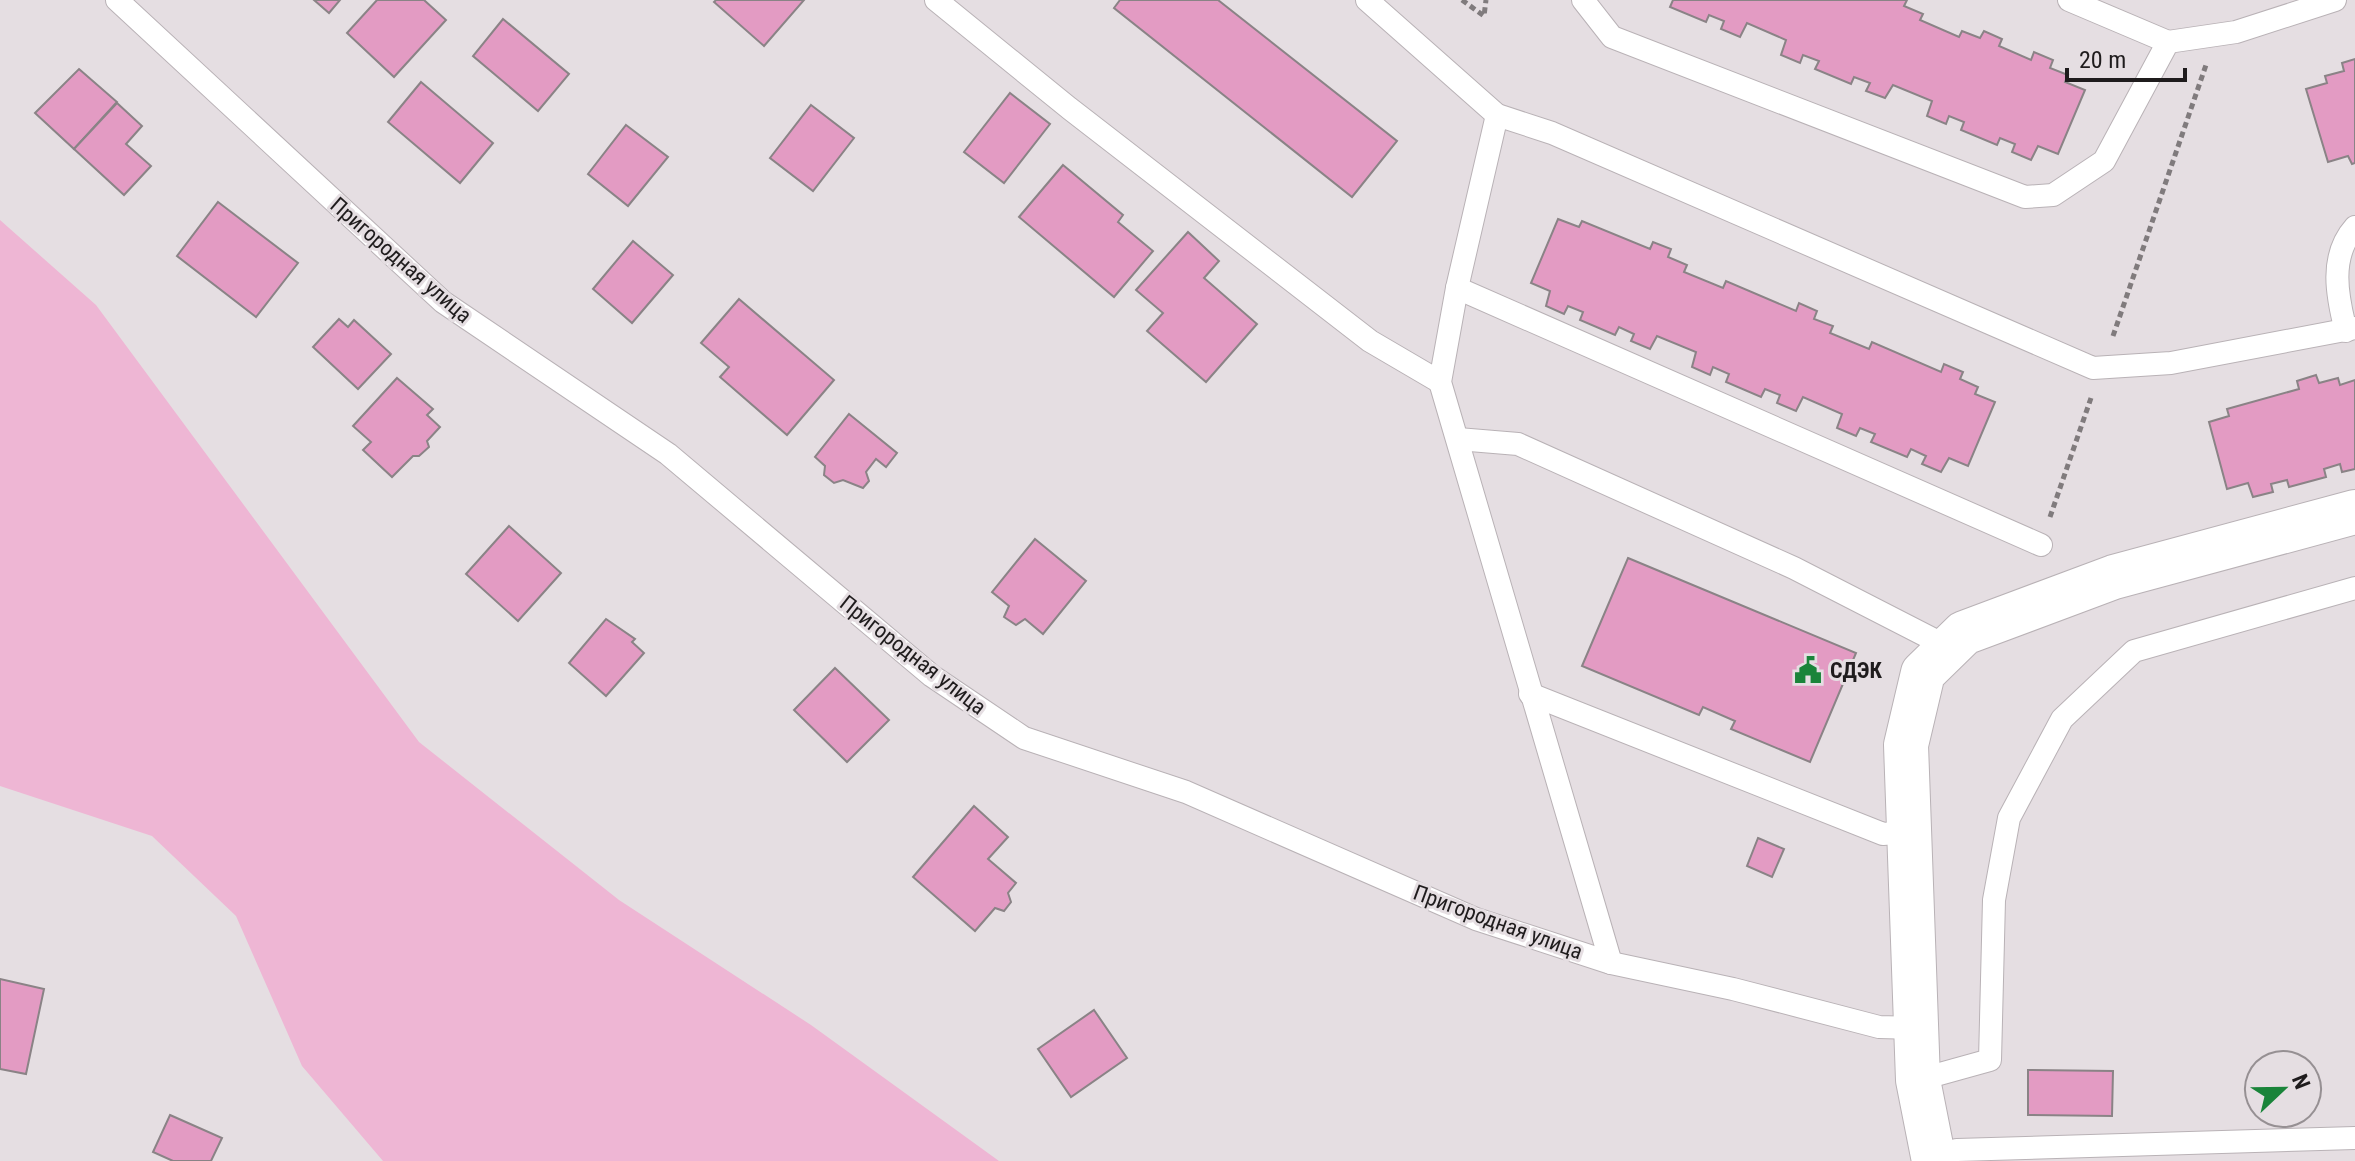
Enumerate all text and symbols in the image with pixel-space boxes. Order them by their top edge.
scale bar [2067,32,2185,82]
text: 20 m [2079,46,2126,74]
street label: Пригородная улица [326,192,476,328]
street label: Пригородная улица [835,590,991,720]
public building icon: СДЭК [1793,655,1823,685]
place label: СДЭК [1830,658,1882,683]
street label: Пригородная улица [1410,880,1586,964]
north arrow [2243,1049,2323,1129]
text: N [2287,1071,2315,1093]

